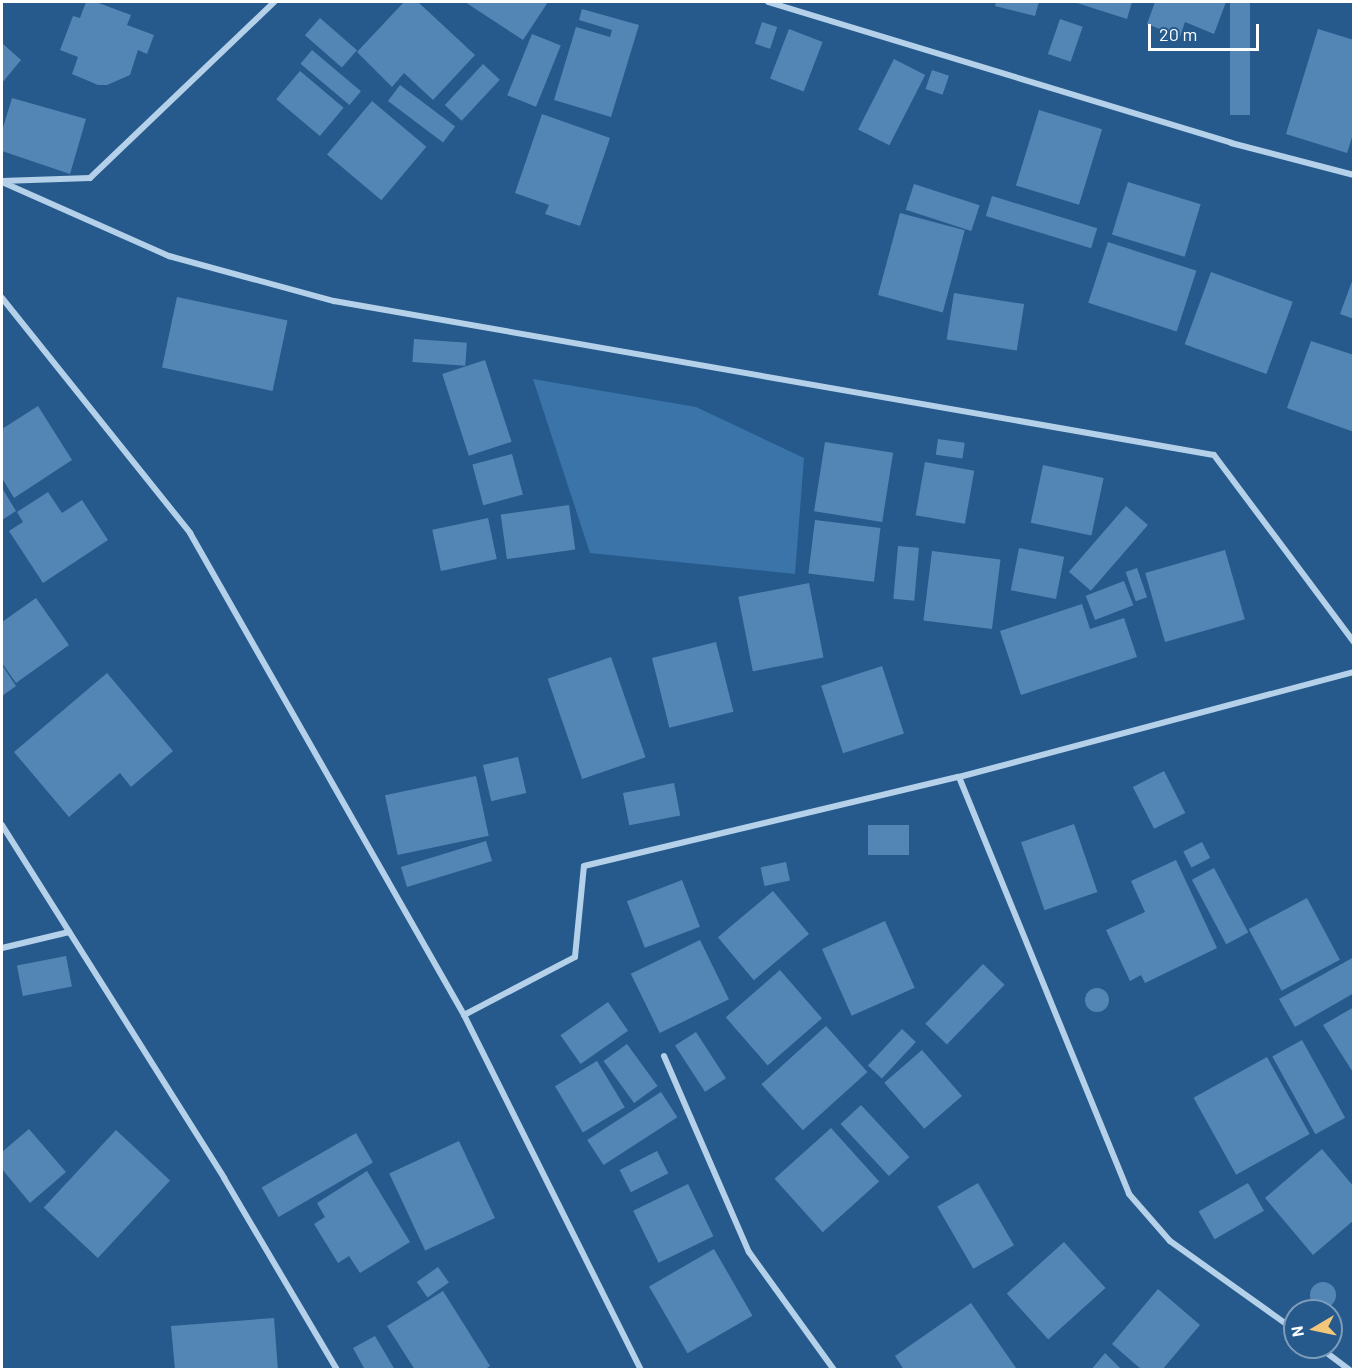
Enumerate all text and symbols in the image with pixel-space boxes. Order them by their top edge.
scale bar [1151,12,1262,50]
text: 20 m [1159,23,1197,45]
north arrow [1283,1299,1343,1359]
text: N [1286,1325,1307,1338]

